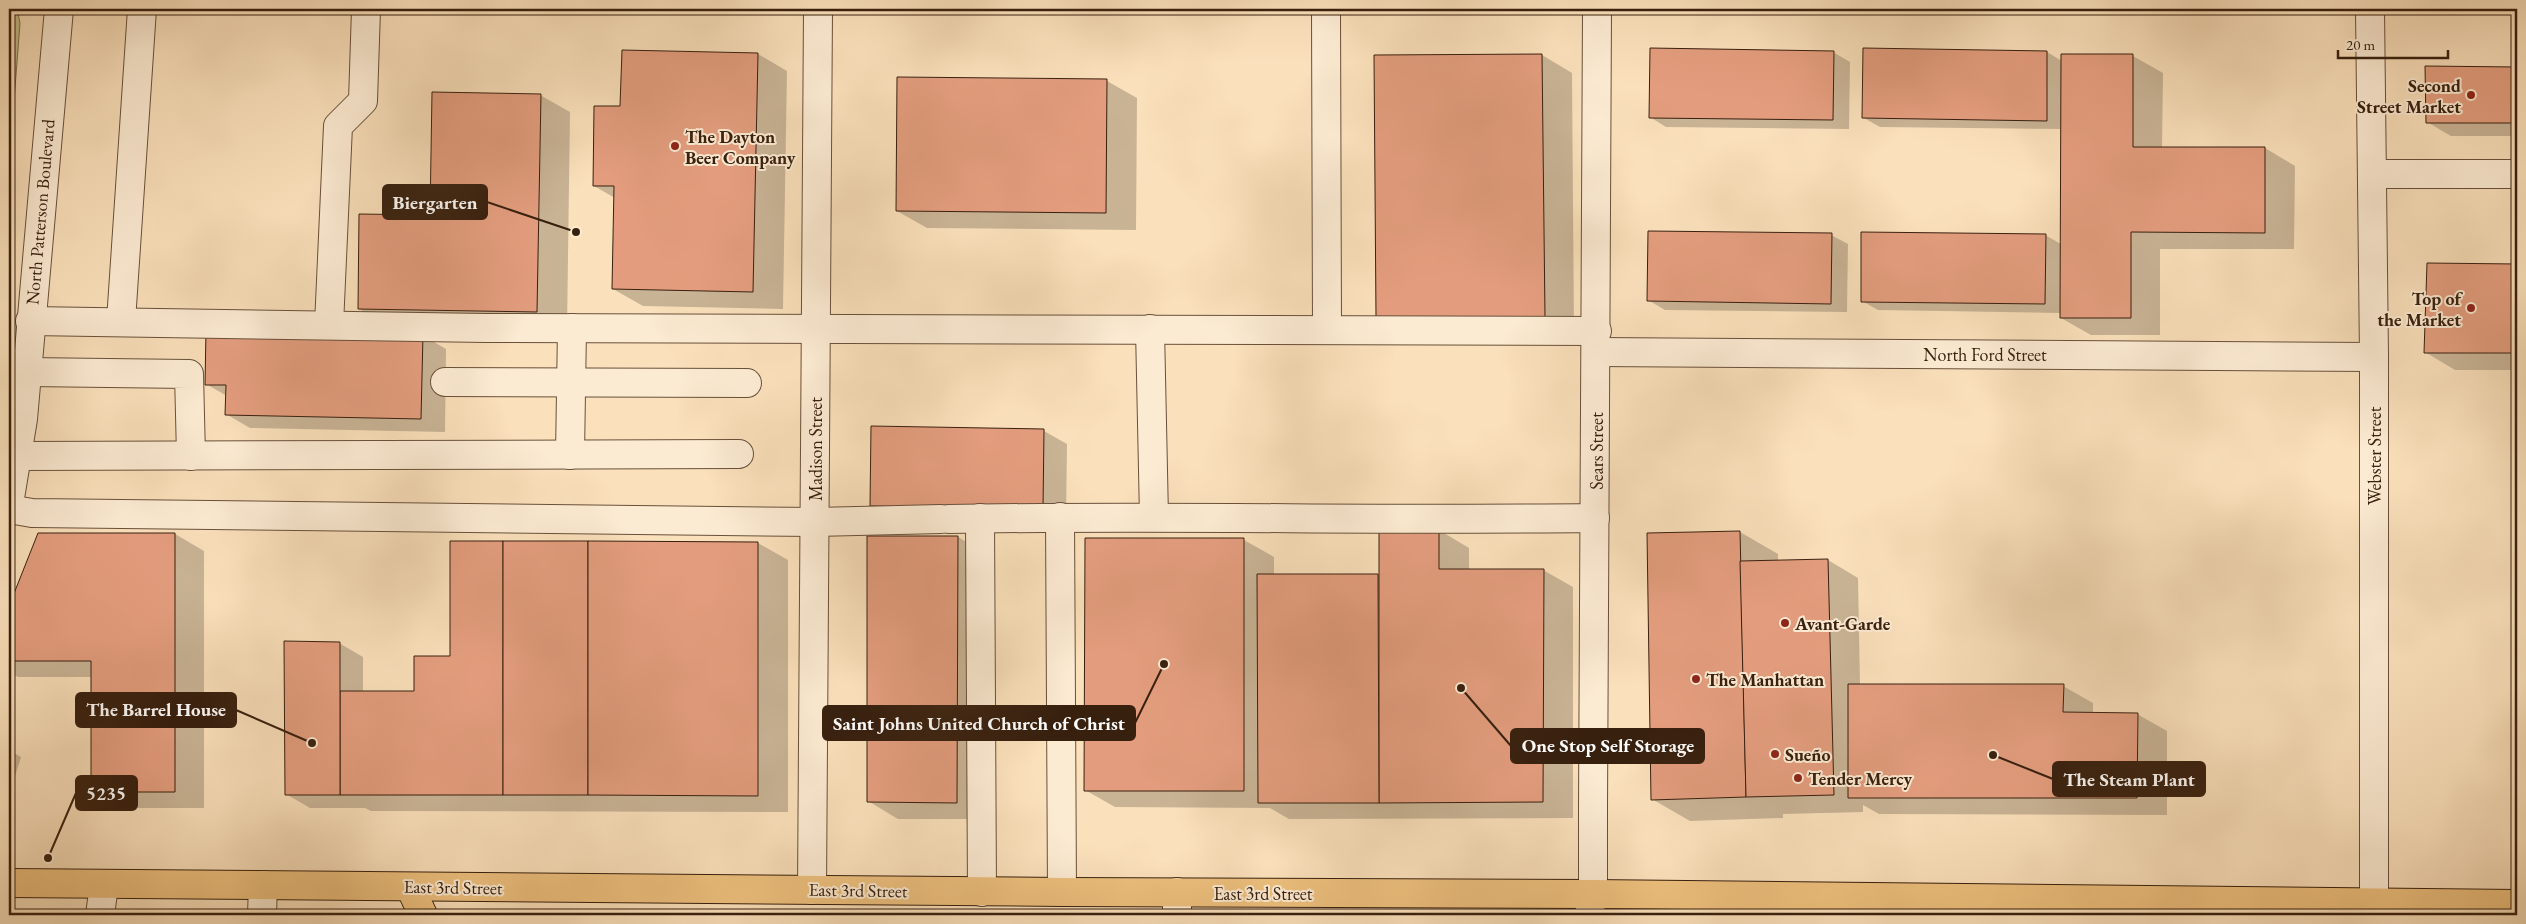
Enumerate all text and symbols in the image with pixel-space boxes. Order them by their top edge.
scale bar [2338,28,2448,60]
text: 20 m [2346,35,2375,54]
place label: Second Street Market [2357,74,2461,118]
marker: Second Street Market [2465,89,2477,101]
street label: North Patterson Boulevard [20,117,60,306]
place label: The Dayton Beer Company [685,125,796,169]
marker: The Dayton Beer Company [669,140,681,152]
callout: Biergarten [383,185,487,219]
text: Biergarten [393,190,478,215]
place label: Top of the Market [2377,287,2464,331]
marker: Top of the Market [2465,302,2477,314]
street label: North Ford Street [1923,343,2047,366]
street label: Madison Street [804,397,827,501]
street label: Webster Street [2363,406,2386,505]
street label: Sears Street [1585,412,1608,490]
place label: Avant-Garde [1794,612,1891,635]
marker: Avant-Garde [1779,617,1791,629]
place label: The Manhattan [1706,668,1824,691]
marker: The Manhattan [1690,673,1702,685]
callout: The Barrel House [76,693,236,727]
text: The Barrel House [86,697,226,722]
callout: Saint Johns United Church of Christ [823,706,1135,740]
text: Saint Johns United Church of Christ [833,711,1125,736]
callout: One Stop Self Storage [1511,729,1704,763]
text: One Stop Self Storage [1522,733,1694,758]
place label: Sueño [1785,743,1831,766]
marker: Sueño [1769,748,1781,760]
callout: The Steam Plant [2053,762,2205,796]
place label: Tender Mercy [1808,767,1913,790]
text: The Steam Plant [2063,767,2195,792]
marker: Tender Mercy [1792,772,1804,784]
callout: 5235 [76,776,137,810]
text: 5235 [86,781,126,806]
street label: East 3rd Street [403,875,503,899]
street label: East 3rd Street [808,878,908,902]
street label: East 3rd Street [1214,882,1313,905]

